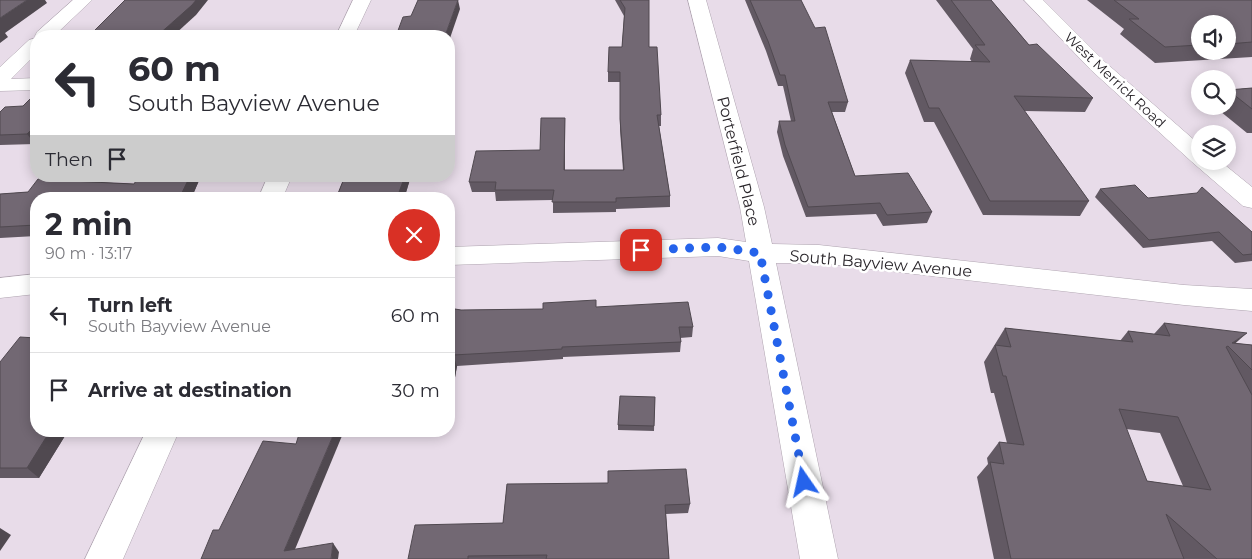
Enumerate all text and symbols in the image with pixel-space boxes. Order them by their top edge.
map controls [1191,15,1236,170]
button: sound [1191,15,1236,60]
street label: West Merrick Road [1060,28,1170,132]
text: 60 m [128,47,221,90]
icon: left [45,50,110,115]
button: search [1191,70,1236,115]
text: South Bayview Avenue [128,90,380,117]
street label: Porterfield Place [713,94,764,228]
button: layers [1191,125,1236,170]
icon: arrive [103,145,131,173]
text: Then [45,148,93,171]
text: 2 min [45,206,132,243]
button: close [388,209,440,261]
pin [620,229,662,271]
icon: arrive [627,236,655,264]
text: 90 m · 13:17 [45,244,132,263]
street label: South Bayview Avenue [789,246,973,281]
text: Turn left [88,294,173,317]
icon: left [45,301,73,329]
text: 60 m [391,304,440,327]
text: South Bayview Avenue [88,317,271,336]
icon: arrive [45,376,73,404]
text: Arrive at destination [88,379,292,402]
text: 30 m [392,379,440,402]
position arrow [777,455,829,507]

